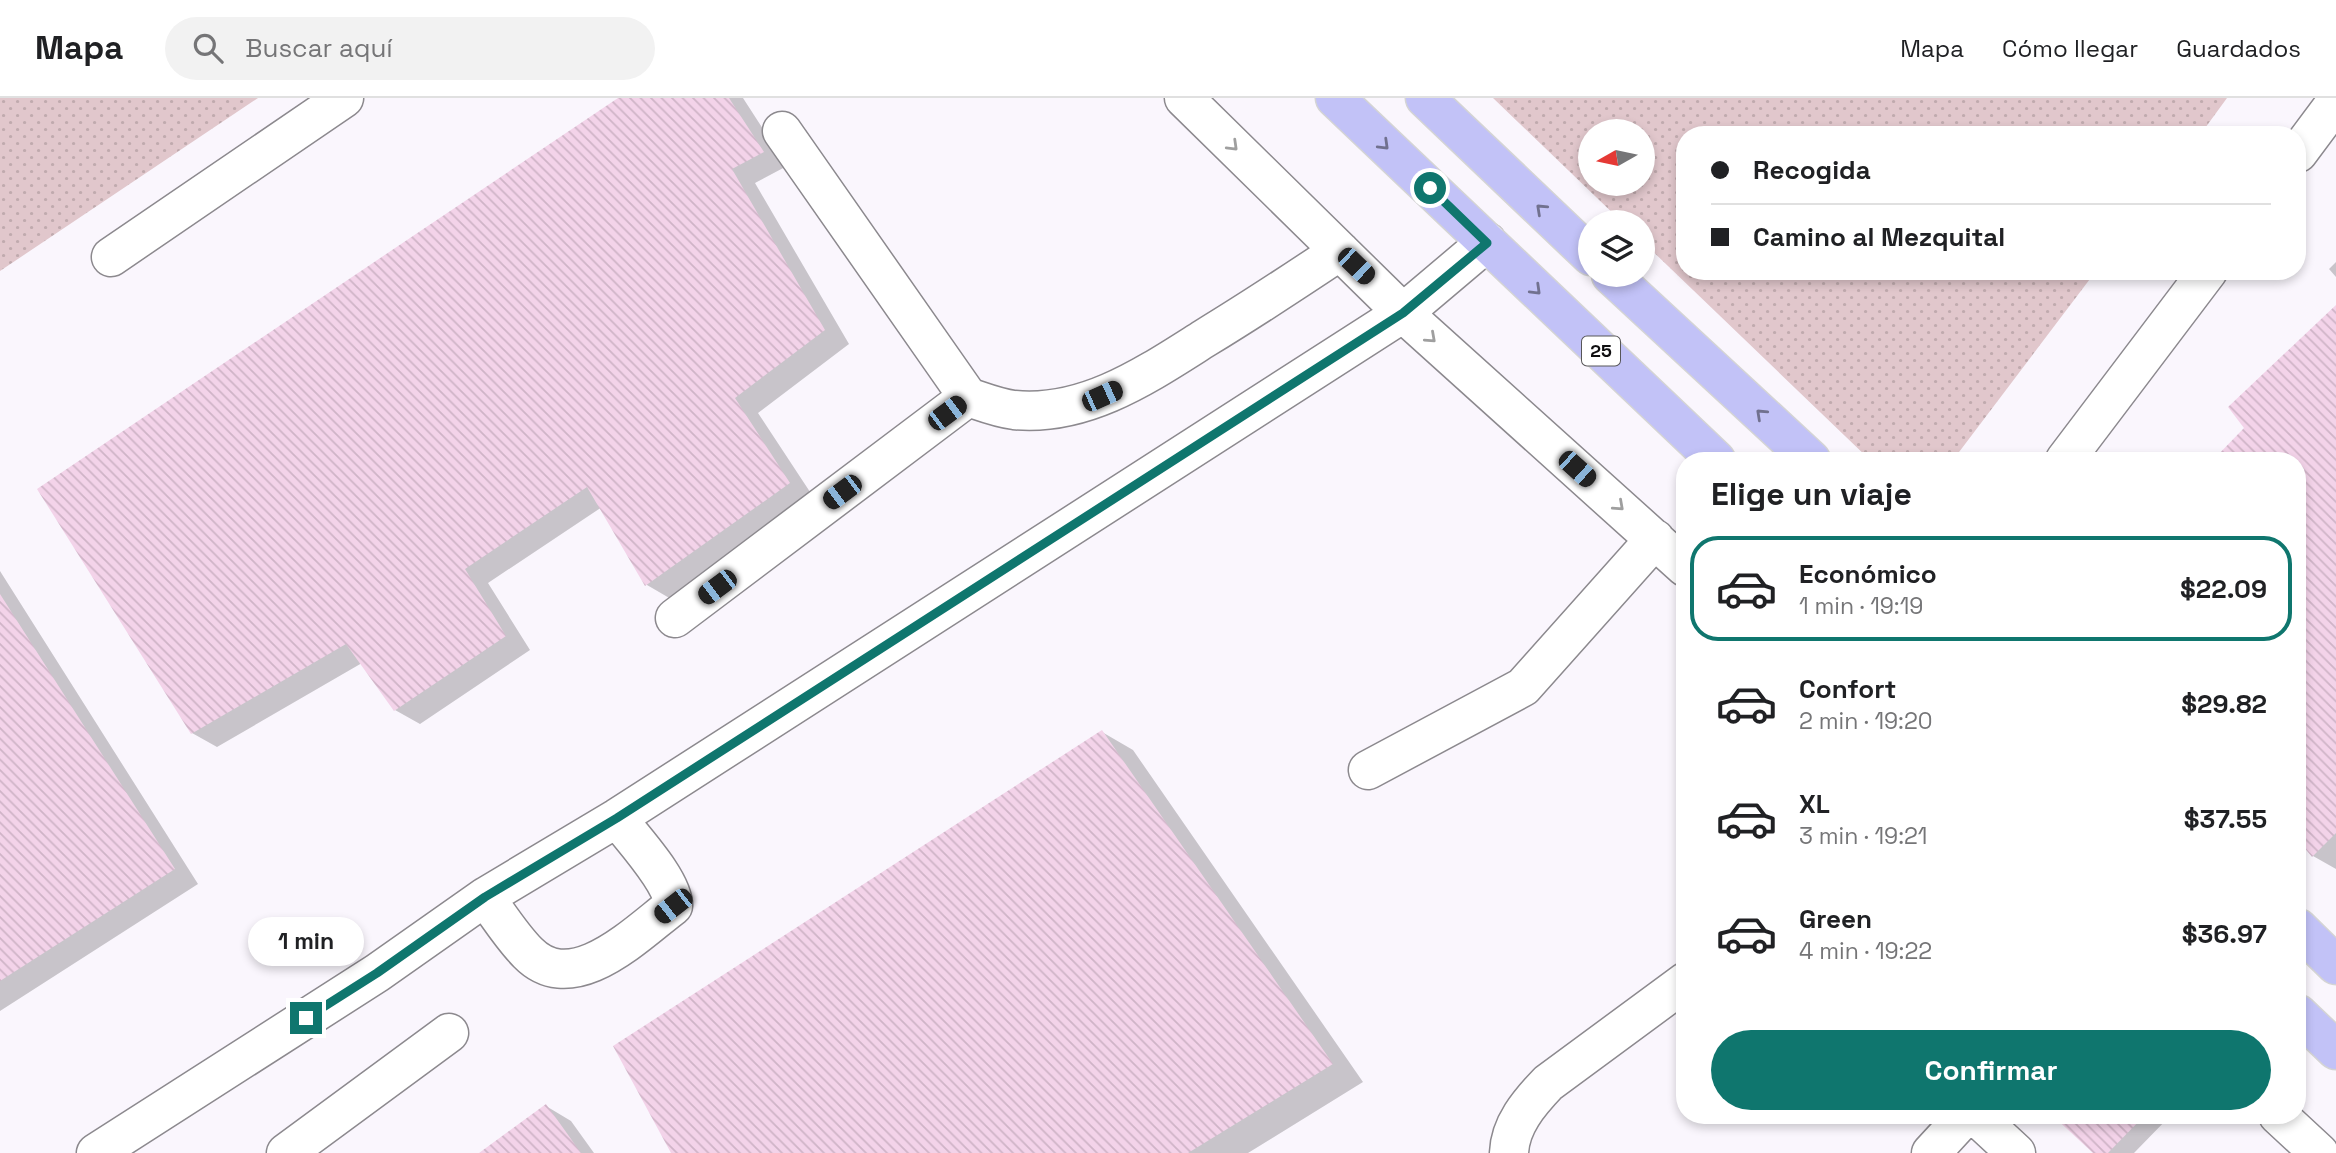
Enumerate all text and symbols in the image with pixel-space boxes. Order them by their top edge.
search box [165,17,655,80]
text: Mapa [35,27,123,69]
icon: search [189,29,227,67]
text: Buscar aquí [245,31,393,65]
text: Mapa [1900,33,1964,64]
text: Cómo llegar [2002,33,2138,64]
text: Guardados [2176,33,2301,64]
north arrow [1578,119,1656,196]
map controls [1578,119,1655,287]
one-way arrow [1224,137,1237,150]
one-way arrow [1376,137,1389,149]
text: Recogida [1753,153,1871,187]
route start [1414,172,1446,204]
one-way arrow [1536,205,1549,218]
button: layers [1578,210,1655,287]
text: Camino al Mezquital [1753,220,2005,254]
car [1334,244,1379,288]
one-way arrow [1528,281,1541,294]
one-way arrow [1423,330,1436,342]
road number: 25 [1582,337,1620,366]
car [1079,378,1126,414]
car [924,392,971,434]
one-way arrow [1756,409,1769,422]
car [1555,447,1600,491]
car [819,471,866,513]
text: Elige un viaje [1711,474,1912,514]
one-way arrow [1611,498,1624,511]
icon: car [1715,557,1778,620]
text: Económico [1799,557,1937,591]
car [694,566,741,608]
text: $22.09 [2180,572,2267,606]
text: 1 min · 19:19 [1799,591,1923,621]
icon: car [1715,672,1778,735]
text: Confort [1799,672,1896,706]
text: $29.82 [2181,687,2267,721]
text: 2 min · 19:20 [1799,706,1933,736]
icon: car [1715,787,1778,850]
text: XL [1799,787,1830,821]
text: $37.55 [2184,802,2267,836]
text: 3 min · 19:21 [1799,821,1927,851]
car [650,885,697,927]
icon: car [1715,902,1778,965]
text: Green [1799,902,1872,936]
callout: 1 min [248,916,364,965]
text: $36.97 [2182,917,2267,951]
text: 1 min [278,926,334,956]
text: 4 min · 19:22 [1799,936,1932,966]
route end [290,1002,322,1034]
button: Confirmar [1711,1030,2271,1110]

